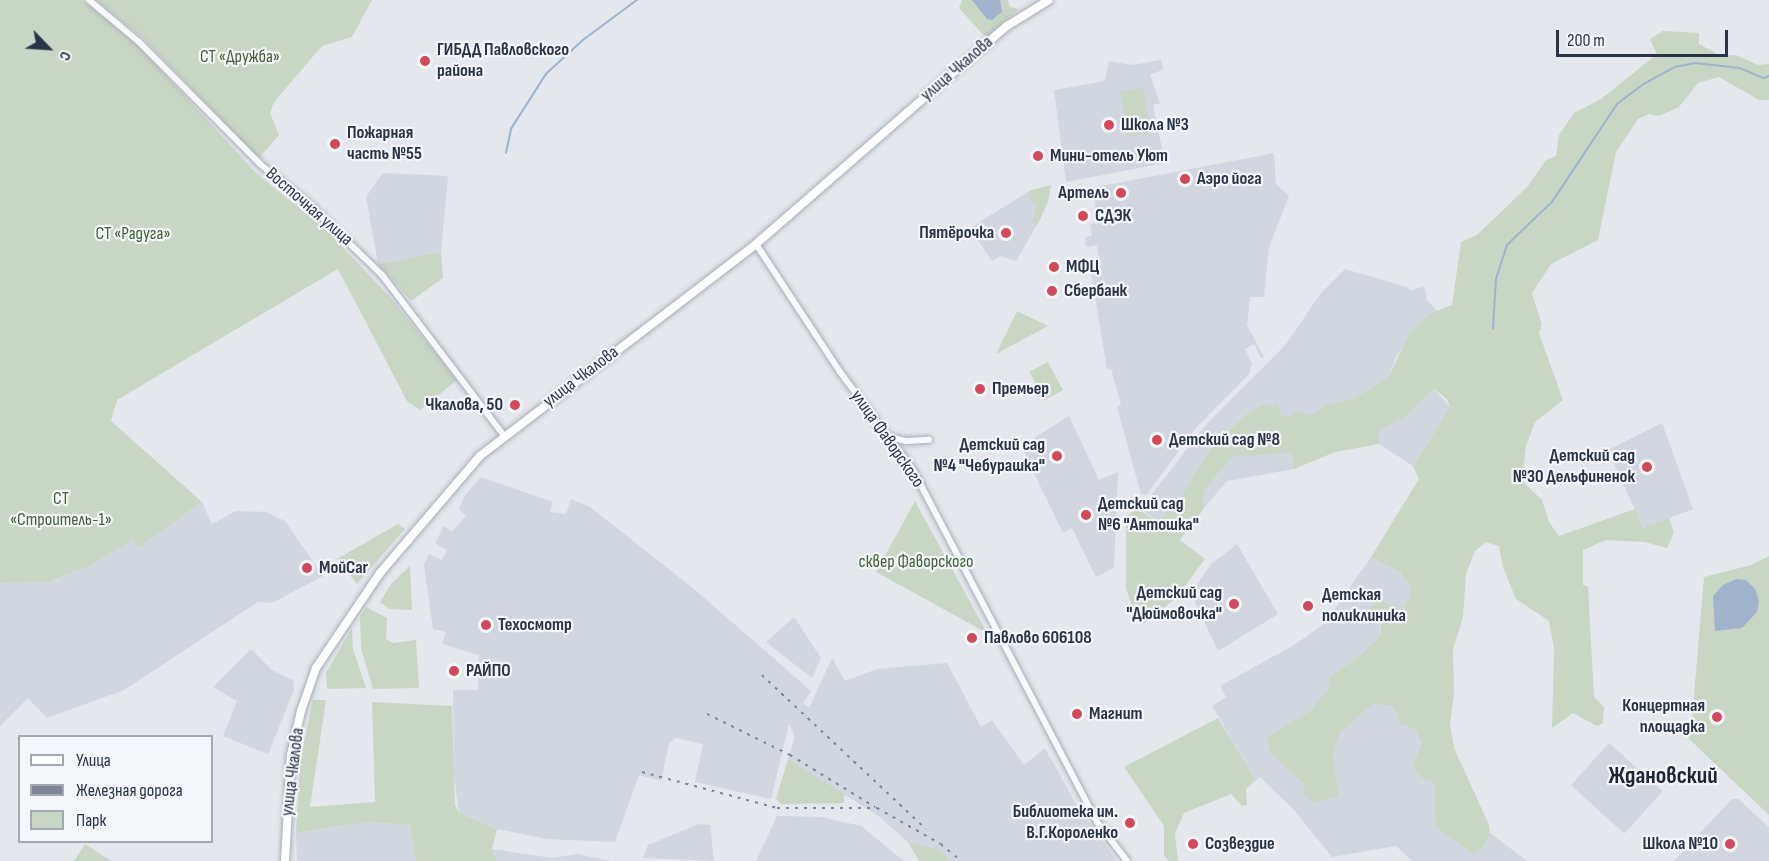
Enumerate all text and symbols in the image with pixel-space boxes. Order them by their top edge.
north arrow [18,18,78,78]
scale bar [1559,18,1732,56]
text: 200 m [1567,30,1605,51]
street label: улица Чкалова [916,32,998,106]
place label: ГИБДД Павловского района [437,40,569,82]
park label: СТ «Дружба» [200,46,280,68]
text: С [54,48,75,64]
marker: ГИБДД Павловского района [418,54,432,68]
place label: Школа №3 [1121,114,1189,136]
marker: Школа №3 [1102,118,1116,132]
place label: Пожарная часть №55 [347,123,422,166]
marker: Пожарная часть №55 [328,137,342,151]
place label: Мини-отель Уют [1050,145,1168,167]
marker: Мини-отель Уют [1031,149,1045,163]
street label: Восточная улица [261,163,357,251]
place label: Аэро йога [1197,168,1262,190]
marker: Аэро йога [1178,172,1192,186]
place label: Артель [1058,182,1109,204]
marker: Артель [1114,186,1128,200]
place label: СДЭК [1095,205,1131,227]
marker: СДЭК [1076,209,1090,223]
place label: Пятёрочка [919,222,994,244]
park label: СТ «Радуга» [95,223,171,245]
marker: Пятёрочка [999,226,1013,240]
place label: МФЦ [1066,256,1099,278]
marker: МФЦ [1047,260,1061,274]
place label: Сбербанк [1064,280,1127,302]
marker: Сбербанк [1045,284,1059,298]
street label: улица Чкалова [539,342,623,412]
place label: Премьер [992,378,1049,400]
marker: Премьер [973,382,987,396]
street label: улица Фаворского [845,386,929,492]
place label: Чкалова, 50 [425,394,503,416]
marker: Чкалова, 50 [508,398,522,412]
place label: Детский сад №8 [1169,429,1280,451]
marker: Детский сад №8 [1150,433,1164,447]
place label: Детский сад №4 "Чебурашка" [933,435,1045,478]
place label: Детский сад №30 Дельфиненок [1513,446,1635,488]
marker: Детский сад №4 "Чебурашка" [1050,449,1064,463]
marker: Детский сад №30 Дельфиненок [1640,460,1654,474]
park label: СТ «Строитель-1» [10,489,112,532]
place label: Детский сад №6 "Антошка" [1098,494,1199,536]
marker: Детский сад №6 "Антошка" [1079,508,1093,522]
park label: сквер Фаворского [858,551,974,573]
place label: МойCar [319,557,368,579]
marker: МойCar [300,561,314,575]
place label: Детский сад "Дюймовочка" [1126,583,1222,626]
place label: Детская поликлиника [1322,585,1406,628]
marker: Детский сад "Дюймовочка" [1227,597,1241,611]
marker: Детская поликлиника [1299,597,1317,615]
place label: Техосмотр [498,614,572,636]
marker: Техосмотр [479,618,493,632]
place label: Павлово 606108 [984,627,1092,649]
marker: Павлово 606108 [965,631,979,645]
place label: РАЙПО [466,660,511,682]
marker: РАЙПО [447,664,461,678]
place label: Концертная площадка [1622,696,1705,738]
place label: Магнит [1089,703,1142,725]
marker: Магнит [1070,707,1084,721]
marker: Концертная площадка [1710,710,1724,724]
street label: улица Чкалова [277,727,309,817]
legend [18,735,213,843]
text: Улица [76,750,111,771]
district label: Ждановский [1608,762,1718,790]
text: Железная дорога [76,780,183,801]
place label: Библиотека им. В.Г.Короленко [1013,802,1118,844]
text: Парк [76,810,106,831]
marker: Библиотека им. В.Г.Короленко [1123,816,1137,830]
place label: Созвездие [1205,833,1275,855]
place label: Школа №10 [1643,833,1718,855]
marker: Созвездие [1186,837,1200,851]
marker: Школа №10 [1723,837,1737,851]

